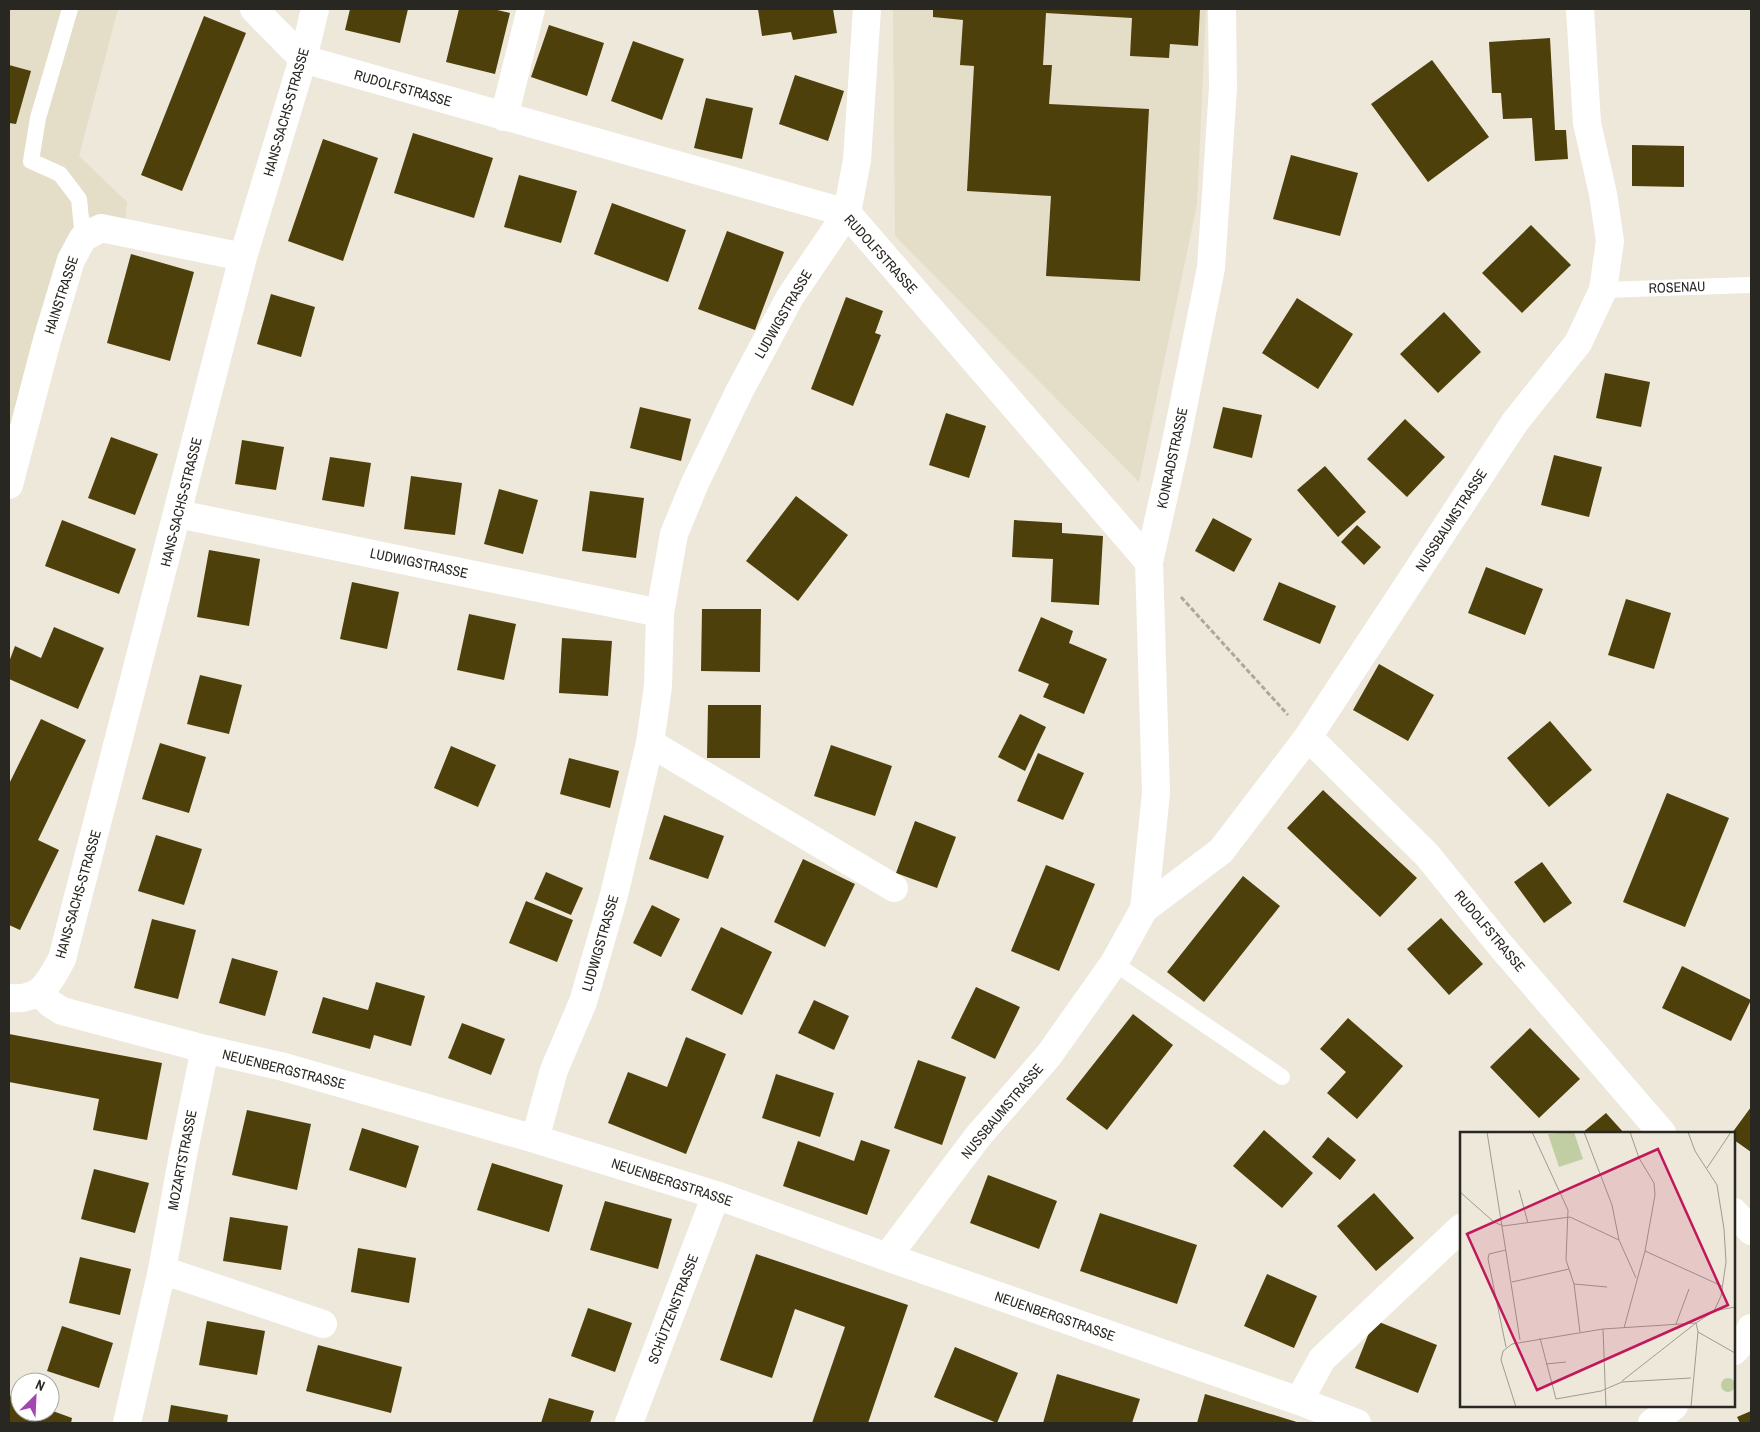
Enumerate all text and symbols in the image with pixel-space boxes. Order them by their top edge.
street label: HANS-SACHS-STRASSE [259,46,313,178]
street label: RUDOLFSTRASSE [352,65,454,111]
street label: RUDOLFSTRASSE [841,211,921,297]
street label: HAINSTRASSE [40,254,82,336]
street label: LUDWIGSTRASSE [750,266,816,362]
street label: ROSENAU [1648,277,1706,297]
street label: KONRADSTRASSE [1153,406,1191,510]
street label: HANS-SACHS-STRASSE [156,435,206,569]
street label: NUSSBAUMSTRASSE [1411,465,1491,575]
street label: LUDWIGSTRASSE [368,544,470,582]
street label: HANS-SACHS-STRASSE [51,828,105,960]
street label: RUDOLFSTRASSE [1451,887,1529,975]
street label: LUDWIGSTRASSE [578,893,622,993]
street label: NEUENBERGSTRASSE [221,1045,347,1093]
street label: NUSSBAUMSTRASSE [957,1060,1047,1162]
street label: MOZARTSTRASSE [163,1108,201,1212]
inset map [1460,1132,1735,1407]
street label: NEUENBERGSTRASSE [609,1154,735,1210]
street label: SCHÜTZENSTRASSE [644,1252,702,1366]
street label: NEUENBERGSTRASSE [992,1287,1118,1345]
north arrow [10,1372,60,1422]
text: N [33,1375,48,1395]

